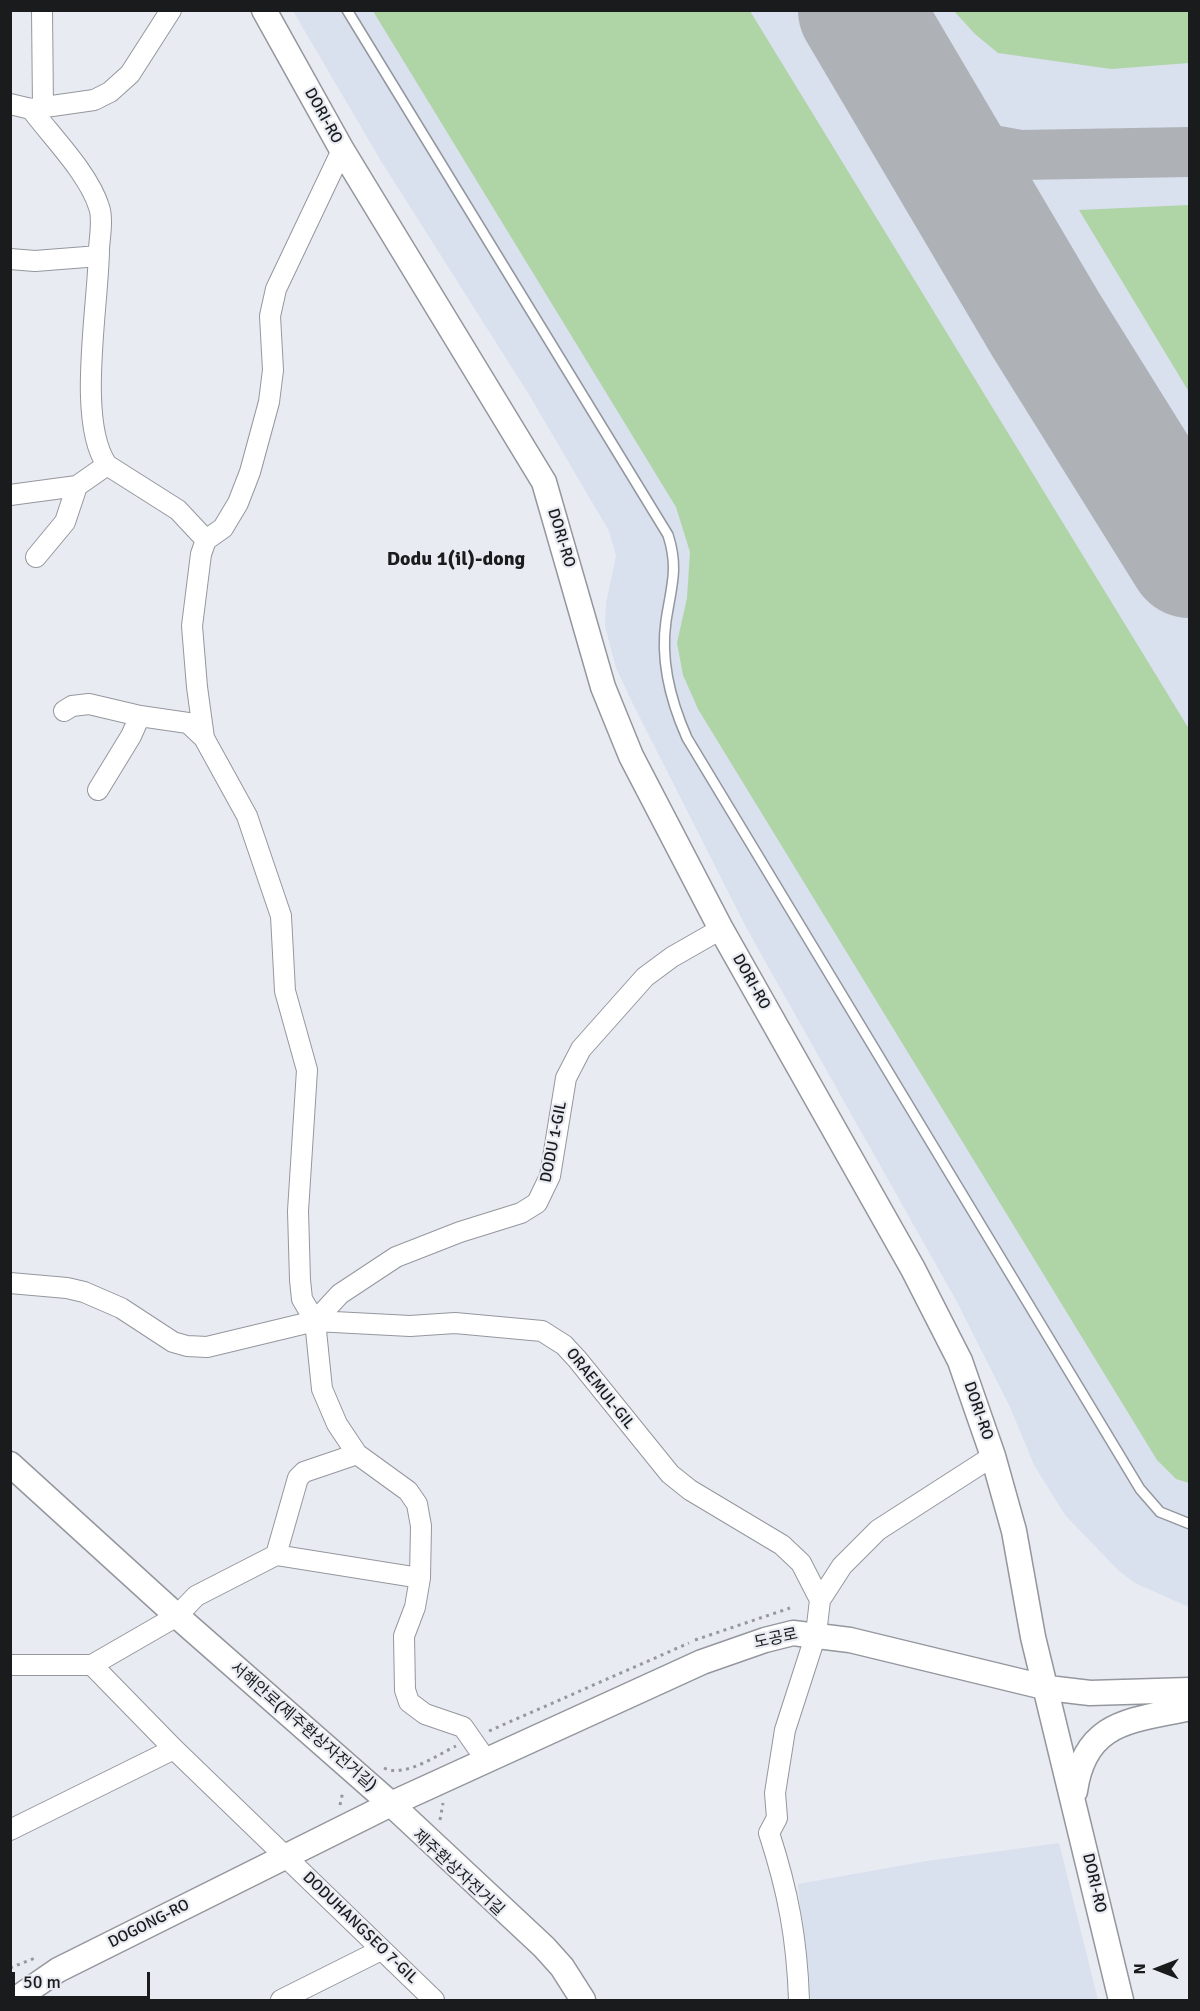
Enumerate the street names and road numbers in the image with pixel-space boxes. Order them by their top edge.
street label: DORI-RO [300,85,346,147]
street label: DORI-RO [543,506,579,570]
street label: DORI-RO [728,951,774,1013]
street label: DODU 1-GIL [537,1100,571,1184]
street label: ORAEMUL-GIL [562,1345,638,1433]
street label: DORI-RO [959,1379,997,1443]
street label: 도공로 [752,1625,800,1653]
street label: 서해안로(제주환상자전거길) [226,1658,380,1796]
street label: 제주환상자전거길 [408,1826,508,1920]
street label: DORI-RO [1078,1851,1110,1915]
street label: DODUHANGSEO 7-GIL [298,1868,422,1988]
street label: DOGONG-RO [105,1895,193,1953]

